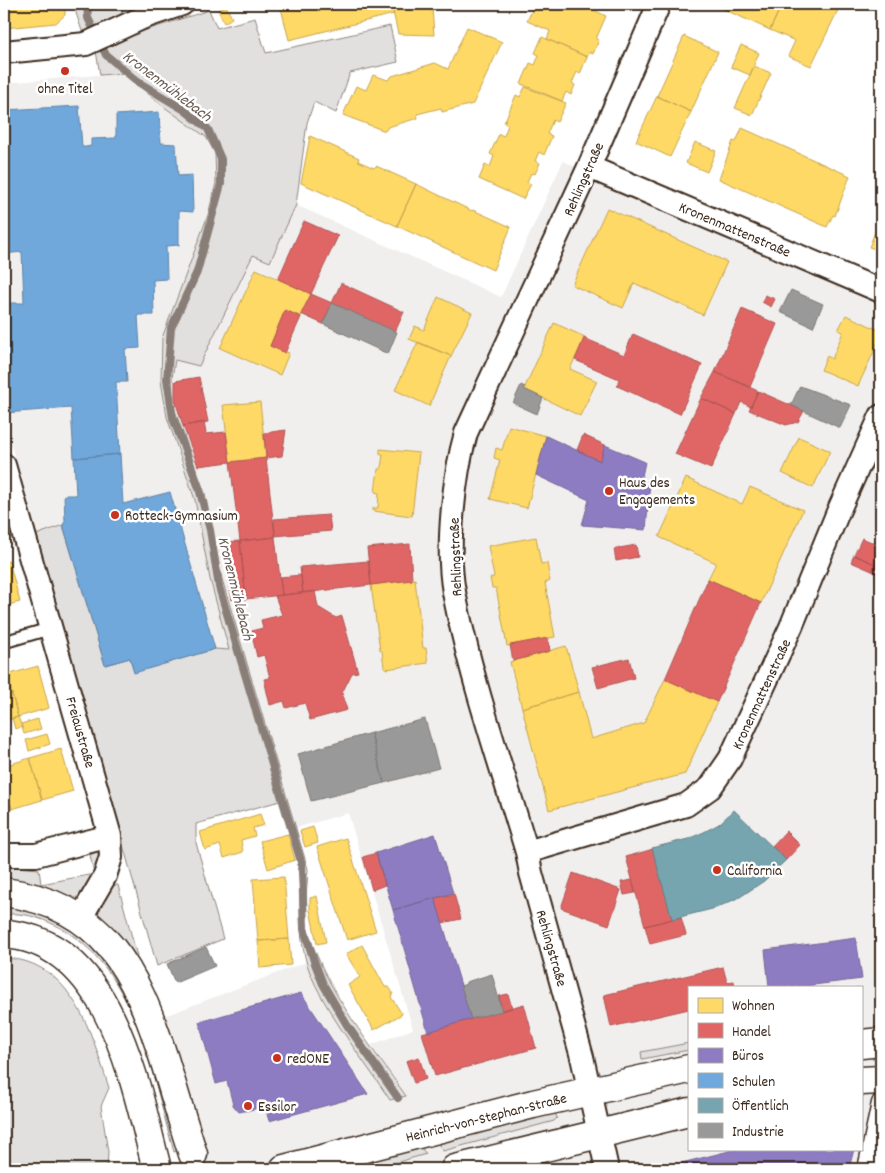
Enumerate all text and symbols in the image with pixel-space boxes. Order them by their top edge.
water label: Kronenmühlebach [117,46,216,129]
marker: ohne Titel [59,65,71,77]
place label: ohne Titel [38,79,93,101]
street label: Rehlingstraße [559,139,611,220]
street label: Kronenmattenstraße [675,197,794,265]
place label: Haus des Engagements [619,473,695,512]
marker: Haus des Engagements [603,485,615,497]
place label: Rotteck-Gymnasium [125,506,238,528]
marker: Rotteck-Gymnasium [109,509,121,521]
street label: Rehlingstraße [445,517,469,597]
water label: Kronenmühlebach [211,534,259,644]
street label: Kronenmattenstraße [728,636,798,754]
street label: Freiaustraße [58,694,100,771]
place label: California [727,861,783,883]
marker: California [711,864,723,876]
street label: Rehlingstraße [529,908,572,990]
legend [688,986,862,1150]
text: Wohnen [732,996,775,1018]
text: Handel [732,1022,771,1044]
text: Büros [732,1046,764,1068]
place label: redONE [287,1049,329,1071]
marker: redONE [271,1052,283,1064]
text: Schulen [732,1072,775,1094]
street label: Heinrich-von-Stephan-Straße [404,1088,570,1150]
text: Öffentlich [732,1096,789,1118]
place label: Essilor [258,1097,296,1119]
marker: Essilor [242,1100,254,1112]
text: Industrie [732,1122,784,1144]

